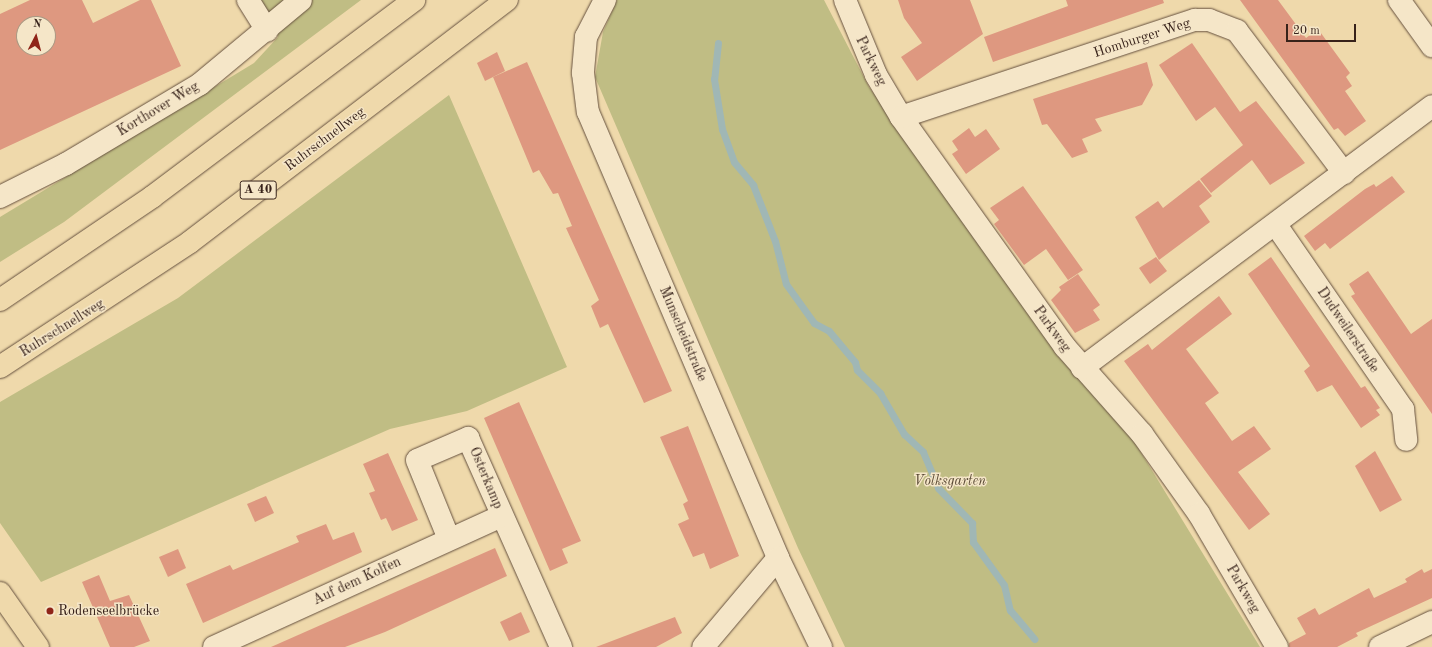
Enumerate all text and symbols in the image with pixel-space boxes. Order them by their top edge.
street label: Homburger Weg [1091,14,1193,62]
north arrow [16,16,56,56]
scale bar [1288,16,1358,42]
text: N [32,19,42,30]
text: 20 m [1293,25,1320,37]
street label: Parkweg [852,33,890,89]
street label: Korthover Weg [114,78,202,140]
street label: Ruhrschnellweg [281,103,369,175]
road number: A 40 [239,179,277,201]
street label: Munscheidstraße [655,284,711,384]
street label: Dudweilerstraße [1313,284,1383,376]
street label: Ruhrschnellweg [17,295,107,361]
street label: Parkweg [1030,303,1074,355]
street label: Osterkamp [465,445,507,511]
park label: Volksgarten [914,473,986,489]
street label: Auf dem Kolfen [310,553,404,609]
street label: Parkweg [1222,562,1264,616]
place label: Rodenseelbrücke [58,603,159,619]
marker: Rodenseelbrücke [45,606,55,616]

